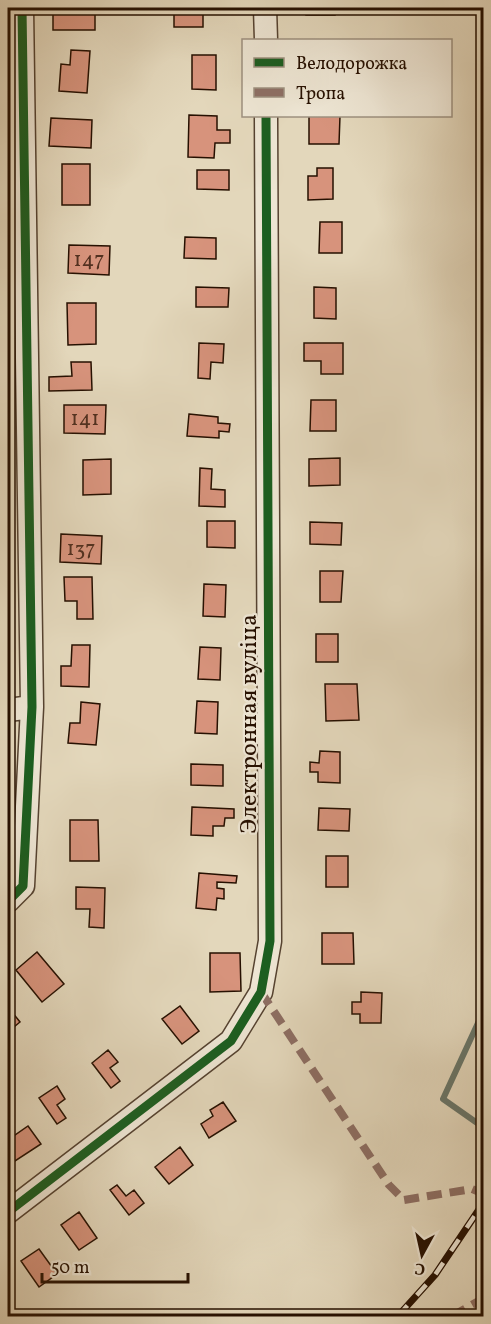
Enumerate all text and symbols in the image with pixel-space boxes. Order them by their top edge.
legend [242,39,452,117]
text: Велодорожка [296,52,407,77]
text: Тропа [296,82,345,107]
house number: 147 [74,246,104,275]
house number: 141 [71,405,99,434]
house number: 137 [66,535,96,564]
street label: Электронная вуліца [233,614,267,834]
north arrow [392,1225,452,1285]
scale bar [42,1246,188,1284]
text: 50 m [51,1256,90,1281]
text: С [414,1256,427,1279]

